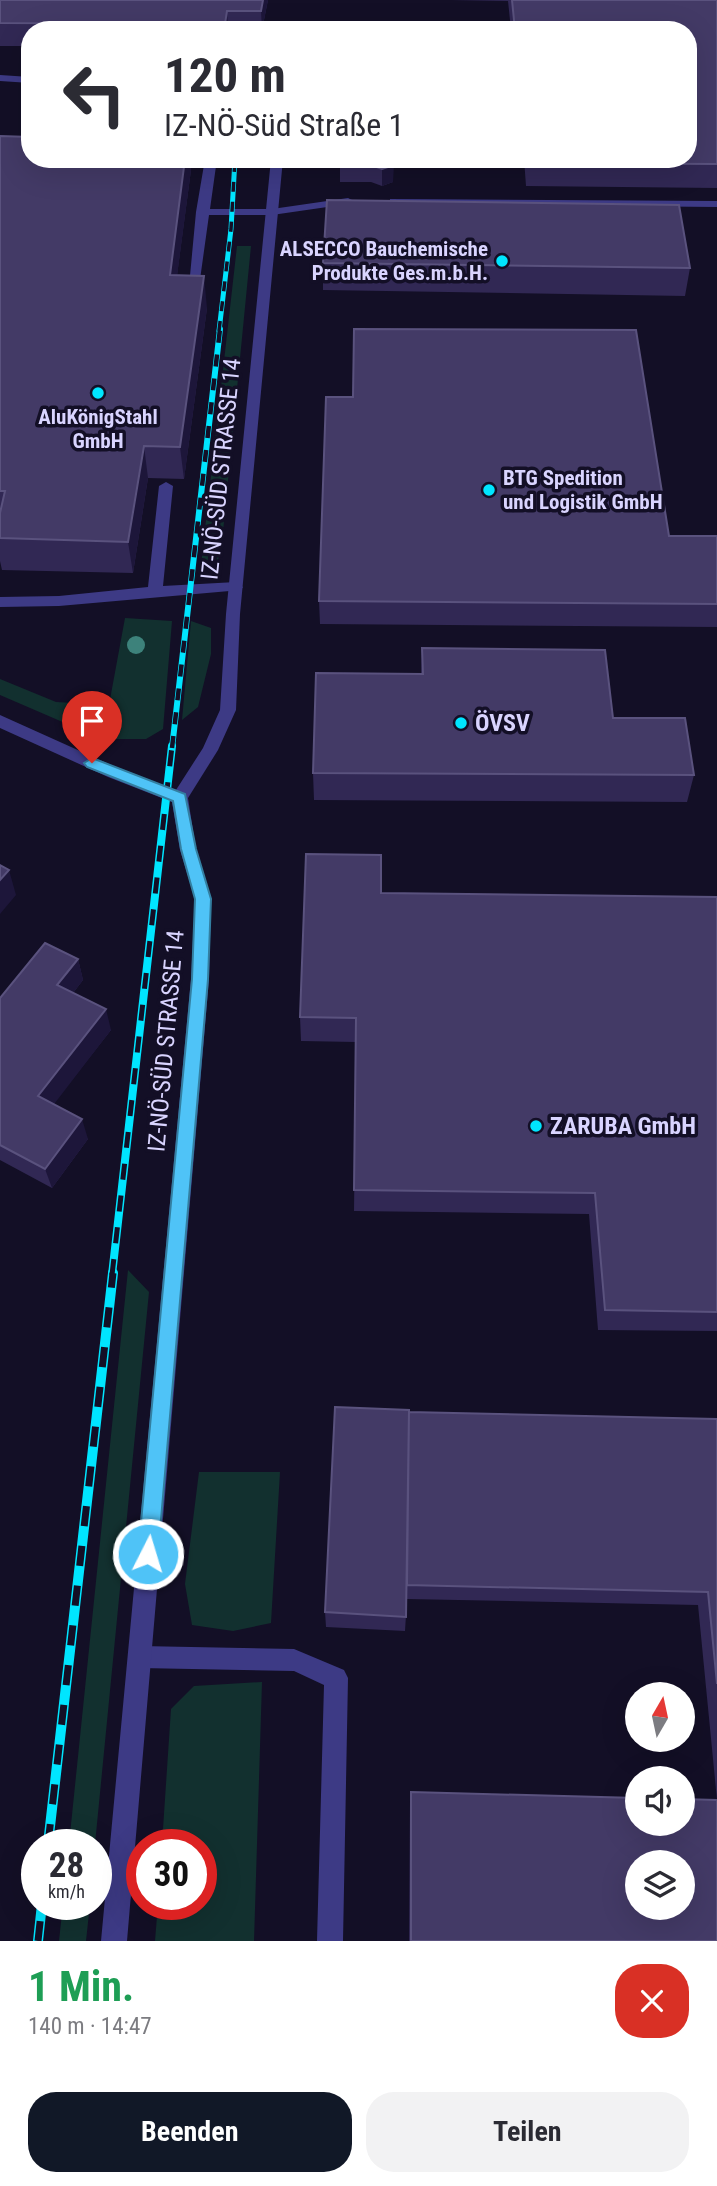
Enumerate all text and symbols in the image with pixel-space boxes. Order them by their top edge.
text: 120 m [164,47,286,104]
icon: left [49,49,140,140]
text: IZ-NÖ-Süd Straße 1 [164,106,404,144]
place label: ALSECCO Bauchemische Produkte Ges.m.b.H. [280,237,488,285]
marker: ALSECCO Bauchemische Produkte Ges.m.b.H. [494,253,510,269]
street label: IZ-NÖ-SÜD STRASSE 14 [195,357,247,581]
marker: AluKönigStahl GmbH [90,385,106,401]
place label: AluKönigStahl GmbH [38,405,158,453]
place label: BTG Spedition und Logistik GmbH [503,466,663,514]
marker: BTG Spedition und Logistik GmbH [481,482,497,498]
pin [62,691,122,763]
icon: arrive [73,702,111,740]
place label: ÖVSV [475,709,530,737]
marker: ÖVSV [453,715,469,731]
street label: IZ-NÖ-SÜD STRASSE 14 [142,929,190,1153]
place label: ZARUBA GmbH [550,1112,696,1140]
marker: ZARUBA GmbH [528,1118,544,1134]
position arrow [111,1517,185,1591]
north arrow [625,1682,695,1752]
map controls [625,1682,695,1920]
button: sound [625,1766,695,1836]
speed limit sign: 30 [126,1829,217,1920]
text: 28 [49,1845,84,1886]
button: layers [625,1850,695,1920]
text: km/h [48,1881,85,1902]
text: 1 Min. [28,1962,134,2011]
button: close [615,1964,689,2038]
text: 140 m · 14:47 [28,2013,152,2040]
button: Beenden [28,2092,352,2172]
button: Teilen [366,2092,689,2172]

